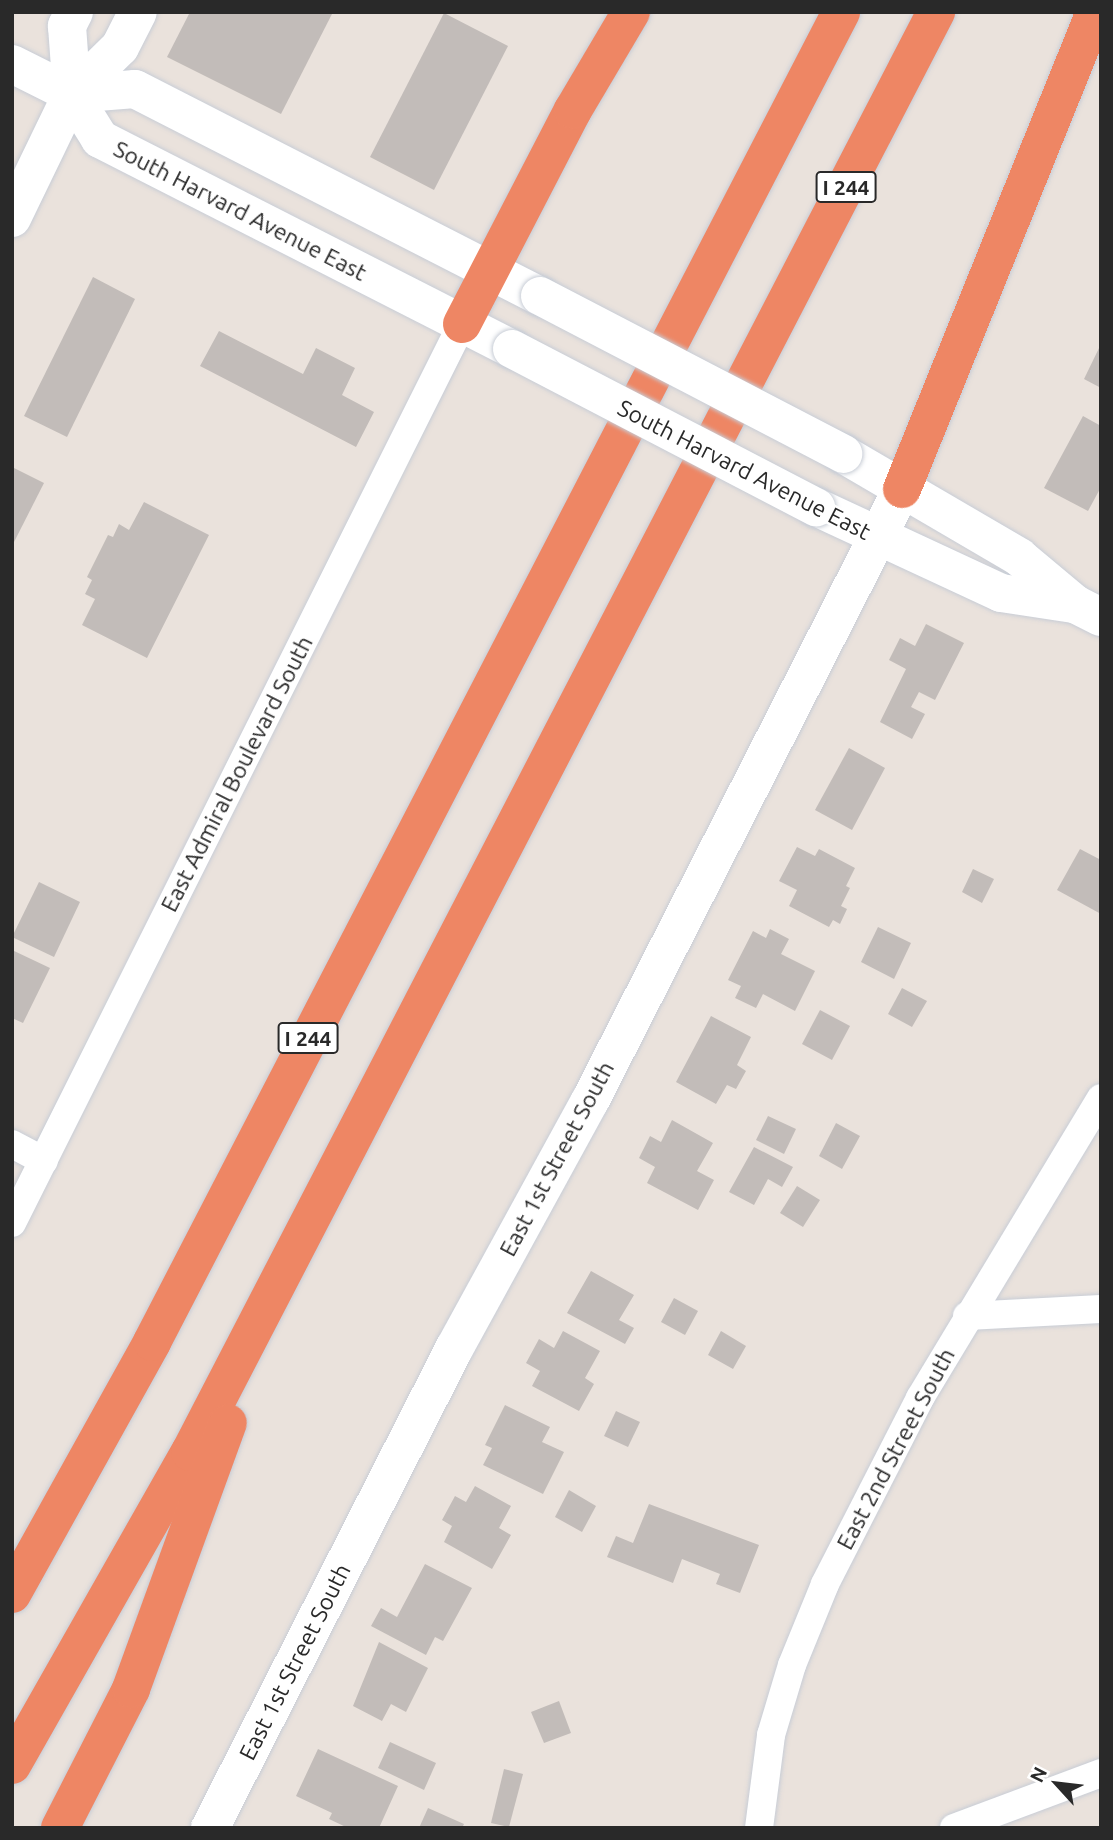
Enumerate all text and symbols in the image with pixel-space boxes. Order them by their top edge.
street label: South Harvard Avenue East [109,135,371,287]
road number: I 244 [814,170,878,204]
street label: South Harvard Avenue East [613,394,875,546]
street label: East Admiral Boulevard South [155,632,319,916]
road number: I 244 [276,1020,340,1056]
street label: East 1st Street South [494,1057,620,1261]
street label: East 2nd Street South [831,1344,961,1554]
street label: East 1st Street South [234,1559,356,1765]
north arrow [1022,1749,1092,1819]
text: N [1025,1763,1051,1786]

